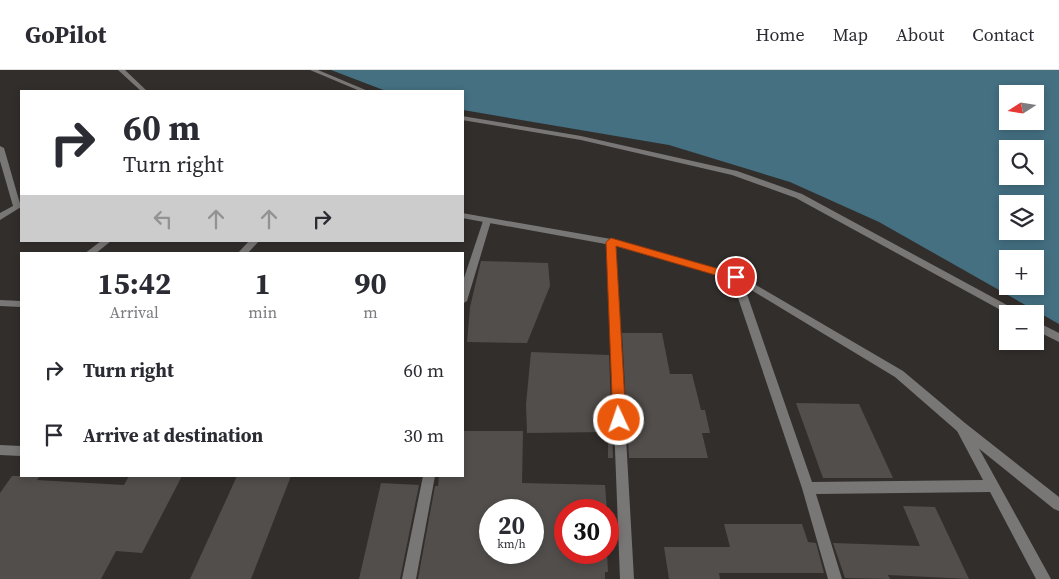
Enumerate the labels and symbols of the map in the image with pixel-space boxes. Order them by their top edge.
north arrow [999,85,1044,130]
pin [715,256,757,298]
position arrow [592,393,644,445]
speed limit sign: 30 [554,499,619,564]

